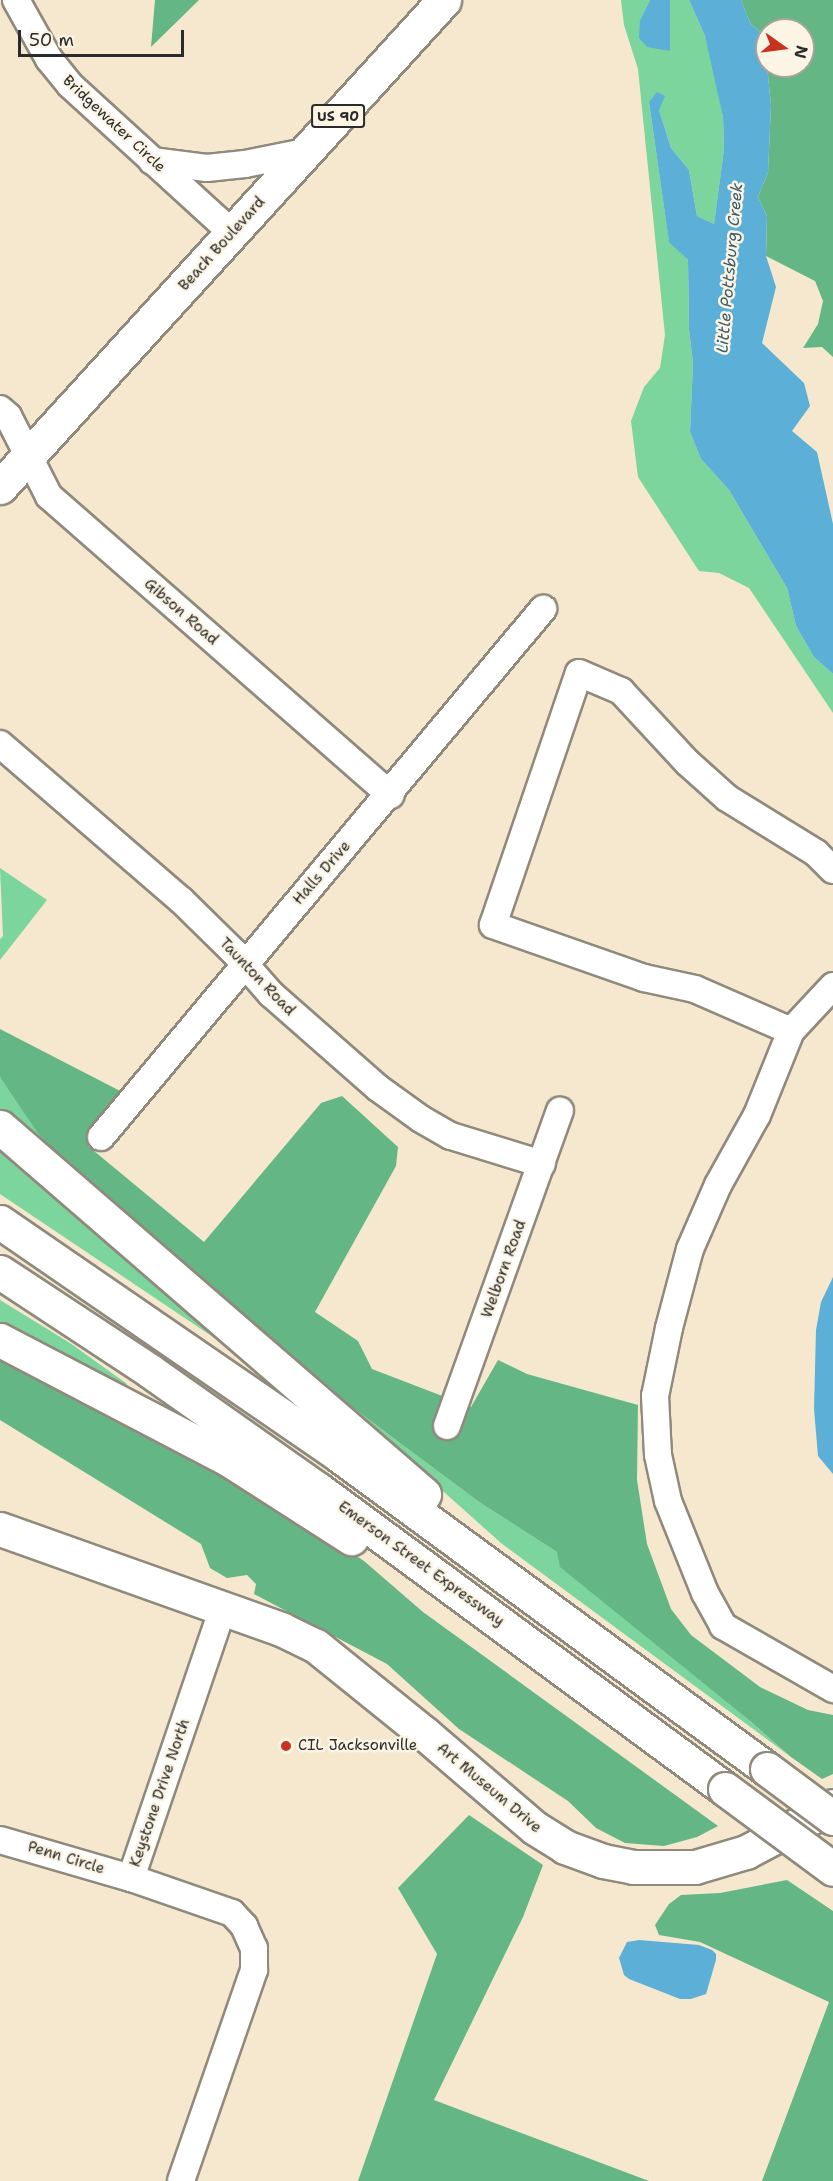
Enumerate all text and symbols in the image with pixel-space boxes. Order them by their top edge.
scale bar [21,18,188,56]
north arrow [755,18,815,78]
text: 50 m [29,28,74,52]
text: N [789,43,813,61]
street label: Bridgewater Circle [59,72,169,176]
road number: US 90 [311,105,365,127]
water label: Little Pottsburg Creek [713,182,747,354]
street label: Beach Boulevard [175,193,269,295]
street label: Gibson Road [140,575,222,649]
street label: Halls Drive [289,838,355,908]
street label: Taunton Road [215,934,299,1020]
street label: Welborn Road [478,1217,530,1321]
street label: Emerson Street Expressway [334,1498,508,1630]
street label: Keystone Drive North [126,1717,194,1869]
place label: CIL Jacksonville [298,1737,417,1755]
marker: CIL Jacksonville [279,1739,293,1753]
street label: Art Museum Drive [433,1739,545,1837]
street label: Penn Circle [25,1838,107,1878]

